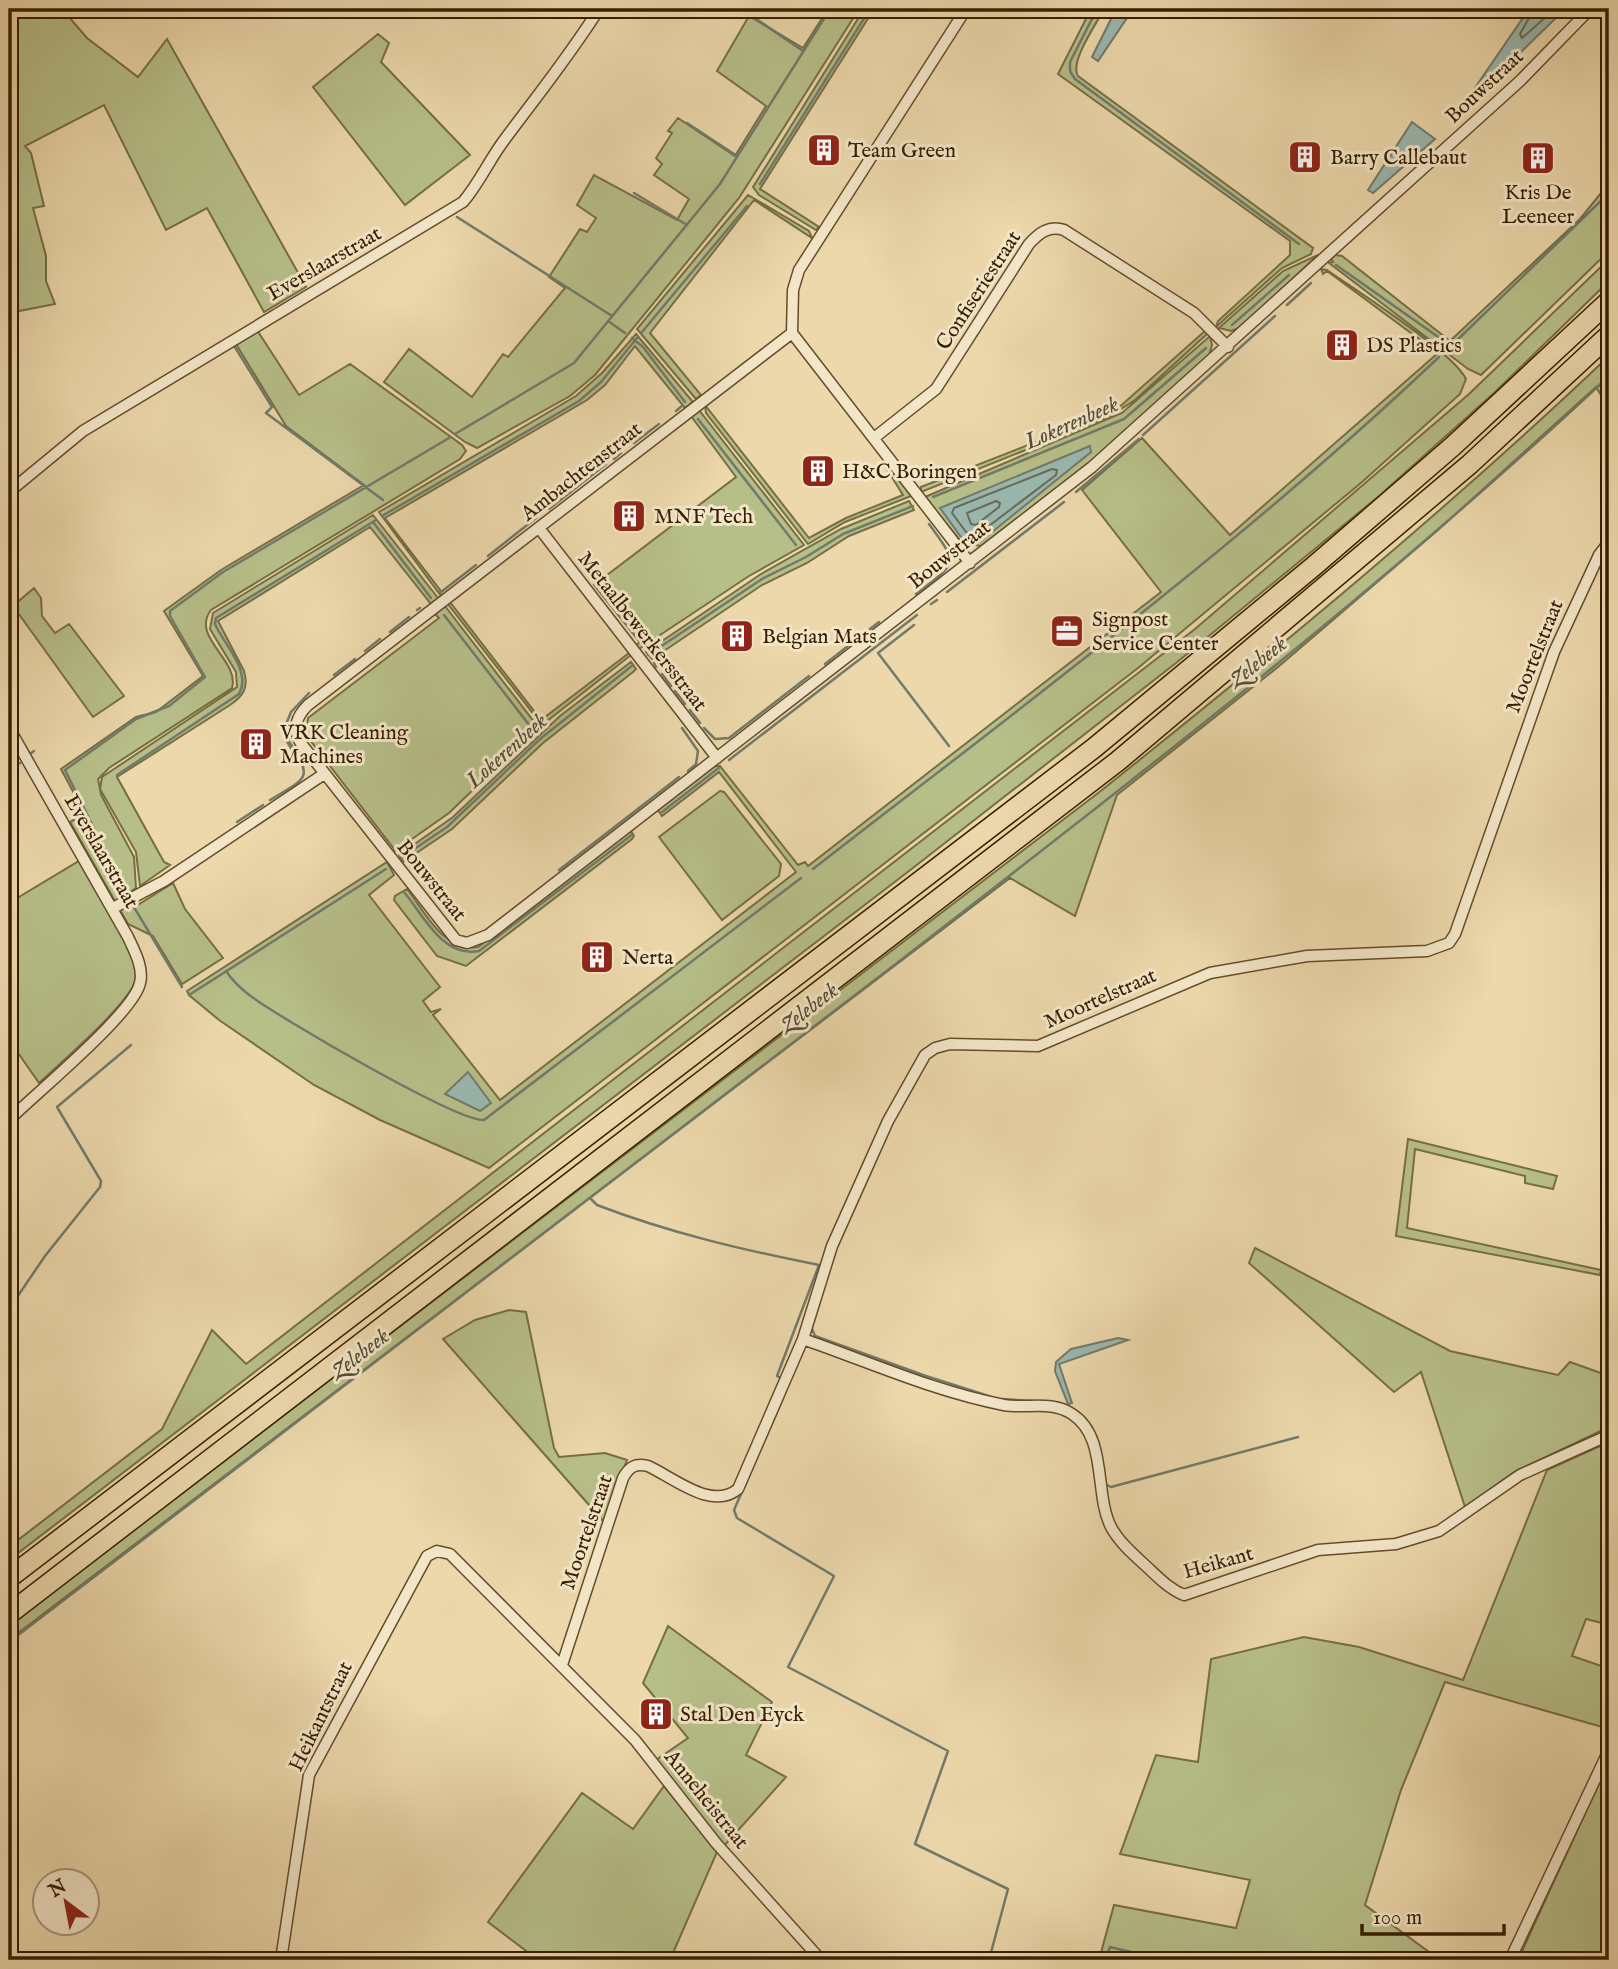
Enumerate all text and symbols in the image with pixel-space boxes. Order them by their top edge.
street label: Bouwstraat [1440,44,1530,130]
building icon: Team Green [805,131,843,169]
place label: Team Green [848,138,956,165]
building icon: Barry Callebaut [1286,138,1324,176]
building icon: Kris De Leeneer [1519,139,1557,177]
place label: Barry Callebaut [1330,145,1467,172]
place label: Kris De Leeneer [1502,180,1575,231]
street label: Everslaarstraat [263,221,387,308]
street label: Confiseriestraat [931,226,1028,356]
building icon: DS Plastics [1323,326,1361,364]
place label: DS Plastics [1366,333,1462,360]
water label: Lokerenbeek [1019,390,1123,457]
street label: Ambachtenstraat [515,416,648,529]
building icon: H&C Boringen [799,452,837,490]
place label: H&C Boringen [842,459,977,486]
building icon: MNF Tech [610,497,648,535]
place label: MNF Tech [654,504,753,531]
street label: Bouwstraat [903,515,997,596]
street label: Metaalbewerkersstraat [571,547,713,717]
street label: Moortelstraat [1500,596,1570,717]
place label: Signpost Service Center [1092,607,1219,658]
office icon: Signpost Service Center [1048,612,1086,650]
building icon: Belgian Mats [718,617,756,655]
place label: Belgian Mats [762,624,877,651]
water label: Zelebeek [1221,630,1294,697]
water label: Lokerenbeek [459,707,554,796]
place label: VRK Cleaning Machines [279,720,409,771]
building icon: VRK Cleaning Machines [237,725,275,763]
street label: Everslaarstraat [57,790,144,914]
street label: Bouwstraat [390,835,472,927]
building icon: Nerta [578,938,616,976]
place label: Nerta [622,945,674,972]
street label: Moortelstraat [1040,963,1161,1036]
water label: Zelebeek [772,976,845,1042]
water label: Zelebeek [323,1322,396,1388]
street label: Moortelstraat [555,1471,620,1594]
street label: Heikant [1180,1541,1257,1586]
street label: Heikantstraat [283,1657,360,1776]
building icon: Stal Den Eyck [637,1695,675,1733]
place label: Stal Den Eyck [680,1702,805,1729]
street label: Anneheistraat [657,1744,754,1855]
north arrow [32,1868,102,1938]
text: N [44,1874,72,1904]
scale bar [1362,1892,1504,1936]
text: 100 m [1373,1905,1422,1932]

